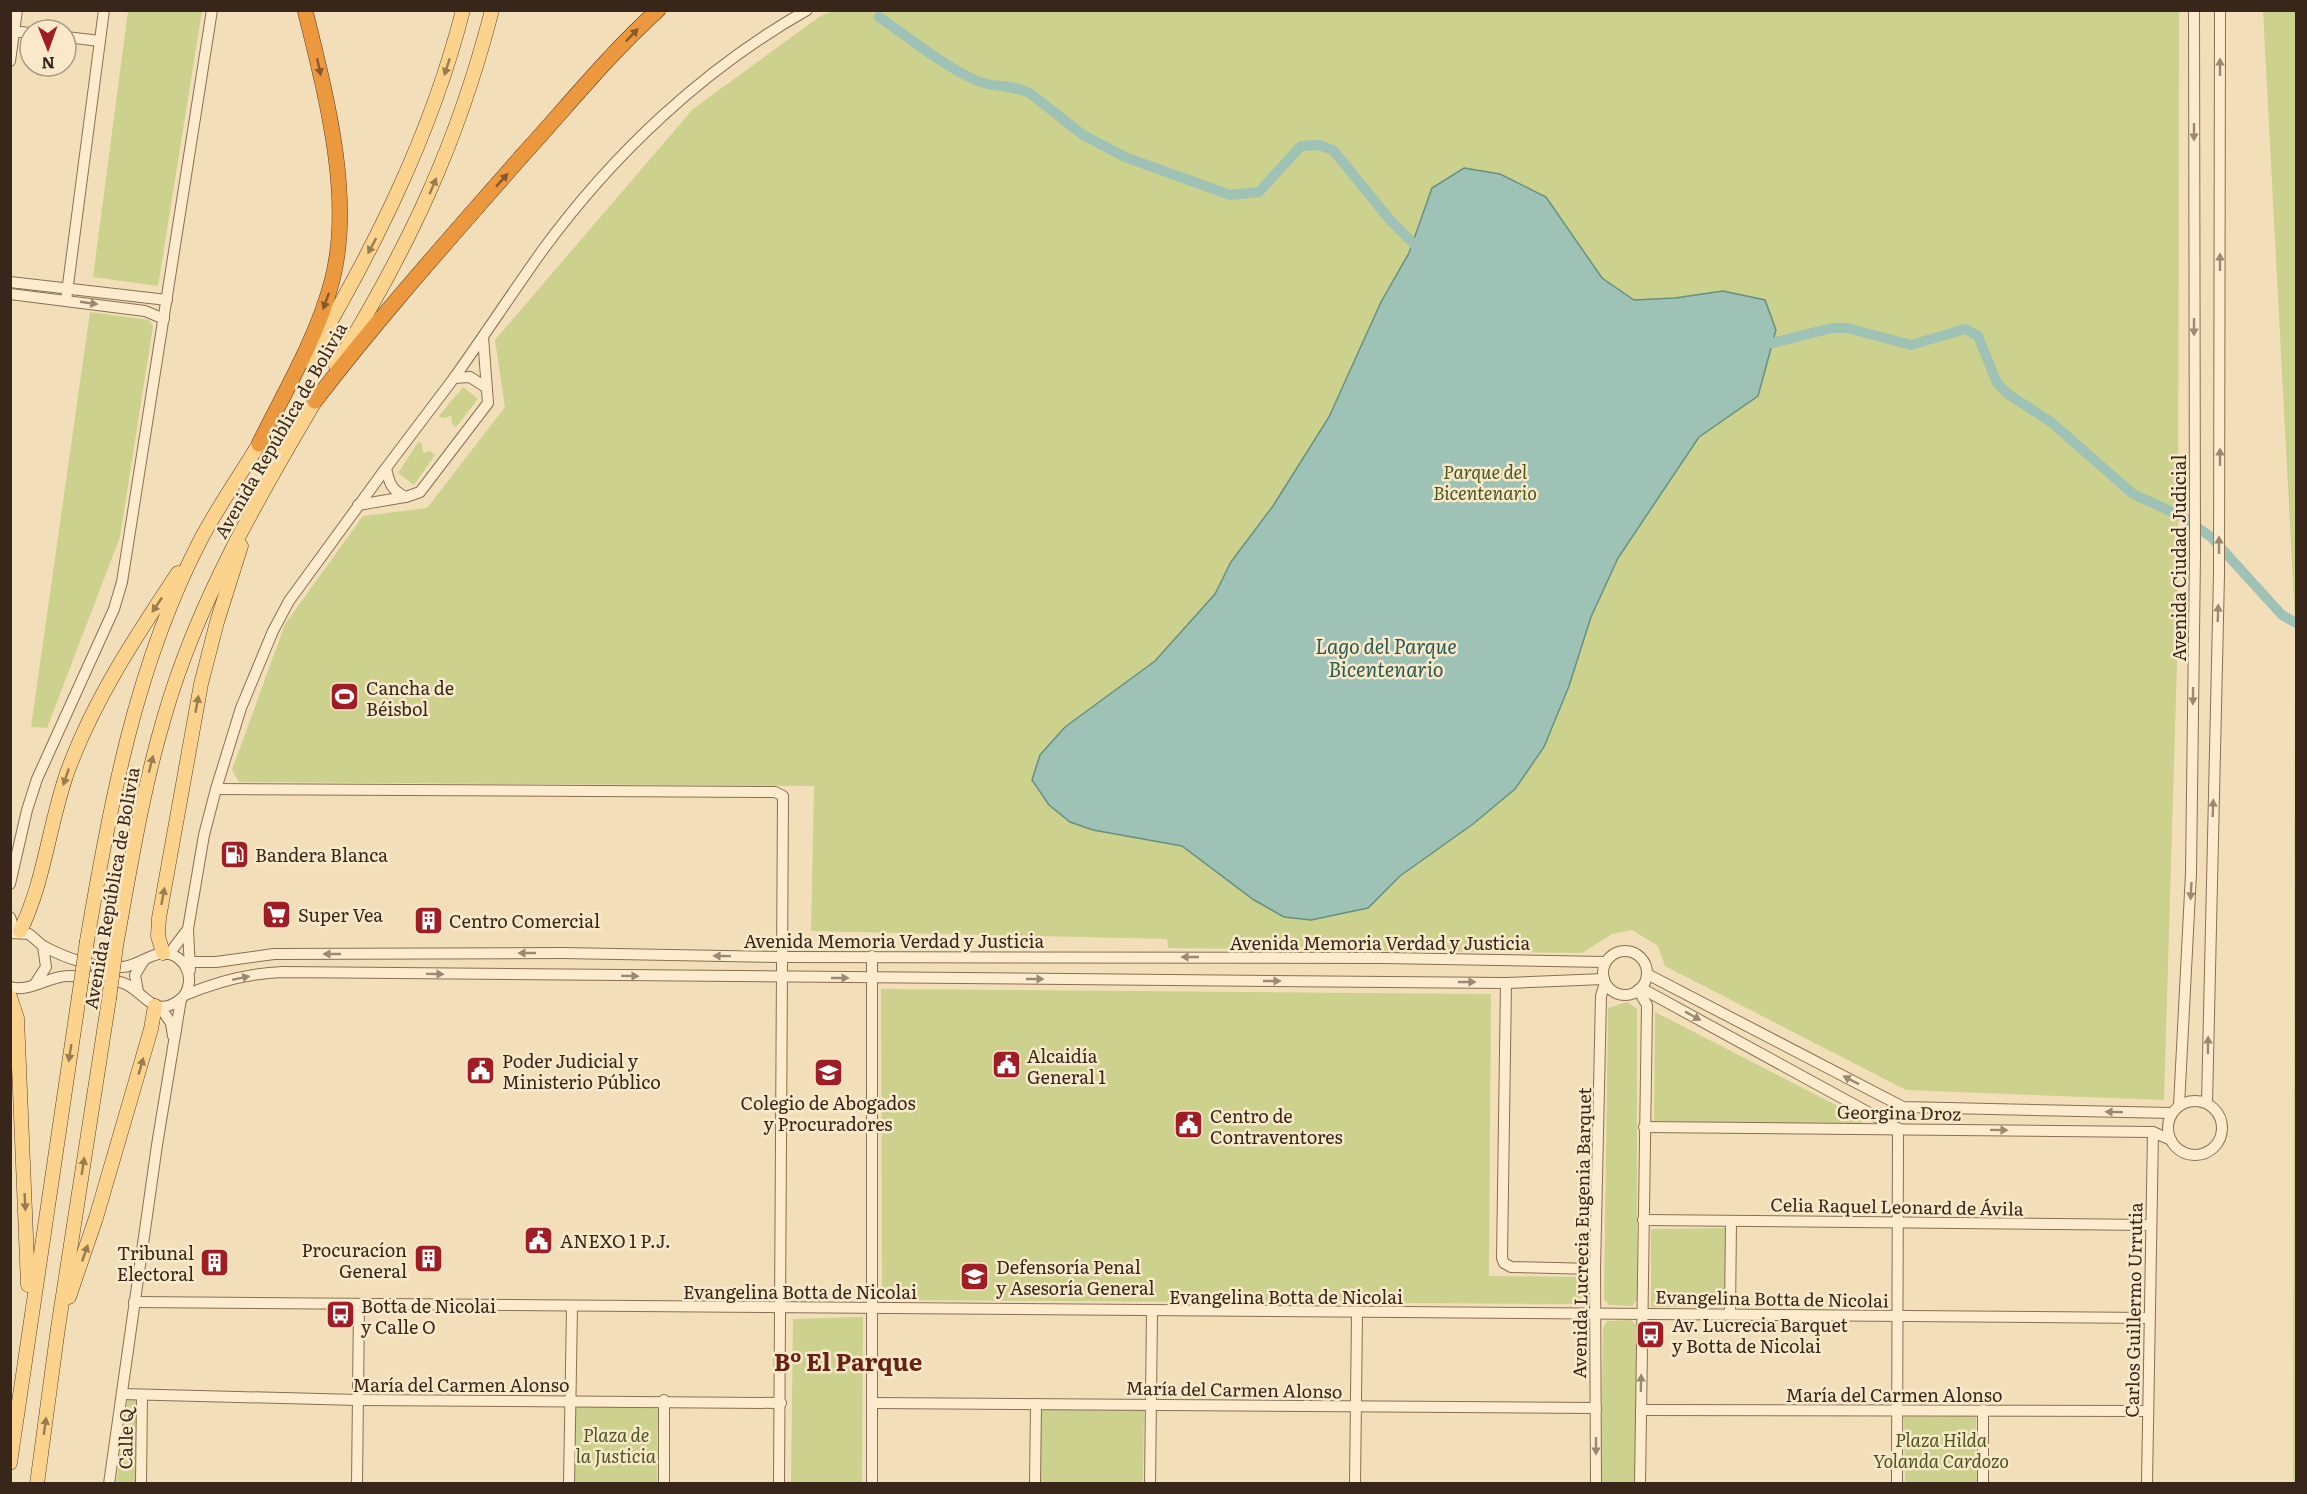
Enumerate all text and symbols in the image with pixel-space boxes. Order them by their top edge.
north arrow [18,18,78,78]
one-way arrow [625,28,639,42]
text: N [41,52,55,76]
one-way arrow [2215,57,2225,76]
one-way arrow [315,58,324,77]
one-way arrow [442,58,451,76]
one-way arrow [2189,122,2199,141]
one-way arrow [495,172,508,187]
one-way arrow [429,178,438,195]
one-way arrow [367,238,377,255]
one-way arrow [2215,252,2225,271]
one-way arrow [320,292,330,310]
one-way arrow [80,299,99,308]
street label: Avenida República de Bolivia [207,317,353,543]
one-way arrow [2189,317,2199,336]
one-way arrow [2215,447,2225,466]
street label: Avenida Ciudad Judicial [2165,454,2192,662]
park label: Parque del Bicentenario [1433,458,1537,506]
one-way arrow [2214,536,2224,555]
one-way arrow [151,597,162,613]
one-way arrow [2214,604,2223,623]
water label: Lago del Parque Bicentenario [1315,630,1457,683]
place label: Cancha de Béisbol [366,674,454,722]
sports icon: Cancha de Béisbol [329,681,361,713]
one-way arrow [2188,687,2198,706]
one-way arrow [193,694,202,713]
one-way arrow [147,755,157,774]
street label: Avenida República de Bolivia [76,764,146,1011]
one-way arrow [61,768,70,786]
one-way arrow [2208,798,2218,817]
fuel station icon: Bandera Blanca [218,838,250,870]
place label: Bandera Blanca [255,841,388,868]
one-way arrow [2186,882,2195,901]
one-way arrow [159,886,168,905]
supermarket icon: Super Vea [261,898,293,930]
place label: Super Vea [298,901,383,928]
building icon: Centro Comercial [412,904,444,936]
place label: Centro Comercial [449,907,600,934]
street label: Avenida Memoria Verdad y Justicia [744,927,1045,954]
street label: Avenida Memoria Verdad y Justicia [1230,929,1531,956]
one-way arrow [518,948,537,958]
one-way arrow [323,949,342,959]
one-way arrow [713,951,732,960]
one-way arrow [1181,952,1200,962]
one-way arrow [426,969,445,979]
one-way arrow [621,971,640,981]
one-way arrow [231,973,250,983]
one-way arrow [831,973,850,983]
one-way arrow [1026,974,1045,984]
one-way arrow [1263,976,1282,986]
one-way arrow [1458,977,1477,987]
one-way arrow [1684,1011,1701,1021]
one-way arrow [2203,1035,2213,1054]
place label: Alcaidía General 1 [1027,1042,1106,1090]
one-way arrow [66,1044,75,1063]
place label: Poder Judicial y Ministerio Público [502,1047,661,1095]
public building icon: Alcaidía General 1 [990,1049,1022,1081]
public building icon: Poder Judicial y Ministerio Público [465,1054,497,1086]
one-way arrow [136,1057,146,1075]
school or university icon: Colegio de Abogados y Procuradores [812,1057,844,1089]
one-way arrow [1843,1075,1860,1085]
street label: Avenida Lucrecia Eugenia Barquet [1565,1086,1597,1379]
place label: Colegio de Abogados y Procuradores [740,1089,916,1137]
street label: Georgina Droz [1837,1097,1962,1127]
place label: Centro de Contraventores [1210,1102,1343,1150]
one-way arrow [2104,1107,2123,1117]
public building icon: Centro de Contraventores [1173,1109,1205,1141]
one-way arrow [1989,1125,2008,1135]
one-way arrow [79,1156,88,1175]
street label: Celia Raquel Leonard de Ávila [1770,1190,2024,1222]
one-way arrow [20,1193,29,1212]
street label: Carlos Guillermo Urrutia [2118,1202,2148,1418]
public building icon: ANEXO 1 P.J. [523,1224,555,1256]
place label: ANEXO 1 P.J. [560,1227,671,1254]
place label: Procuracíon General [302,1236,407,1284]
place label: Tribunal Electoral [117,1239,194,1287]
building icon: Procuracíon General [412,1243,444,1275]
one-way arrow [80,1244,90,1262]
building icon: Tribunal Electoral [199,1246,231,1278]
place label: Defensoría Penal y Asesoría General [996,1253,1155,1301]
school or university icon: Defensoría Penal y Asesoría General [959,1260,991,1292]
street label: Evangelina Botta de Nicolai [683,1278,917,1305]
street label: Evangelina Botta de Nicolai [1655,1282,1889,1314]
street label: Evangelina Botta de Nicolai [1169,1283,1403,1310]
place label: Botta de Nicolai y Calle O [361,1292,496,1340]
bus stop icon: Botta de Nicolai y Calle O [324,1299,356,1331]
place label: Av. Lucrecia Barquet y Botta de Nicolai [1672,1311,1849,1359]
bus stop icon: Av. Lucrecia Barquet y Botta de Nicolai [1635,1318,1667,1350]
district label: Bº El Parque [774,1343,922,1378]
street label: María del Carmen Alonso [353,1371,569,1398]
street label: María del Carmen Alonso [1125,1374,1343,1404]
one-way arrow [1636,1374,1646,1393]
street label: María del Carmen Alonso [1786,1381,2002,1408]
street label: Calle Q [111,1406,139,1470]
one-way arrow [40,1416,50,1435]
park label: Plaza de la Justicia [576,1421,657,1469]
park label: Plaza Hilda Yolanda Cardozo [1873,1426,2009,1474]
one-way arrow [1591,1436,1601,1455]

